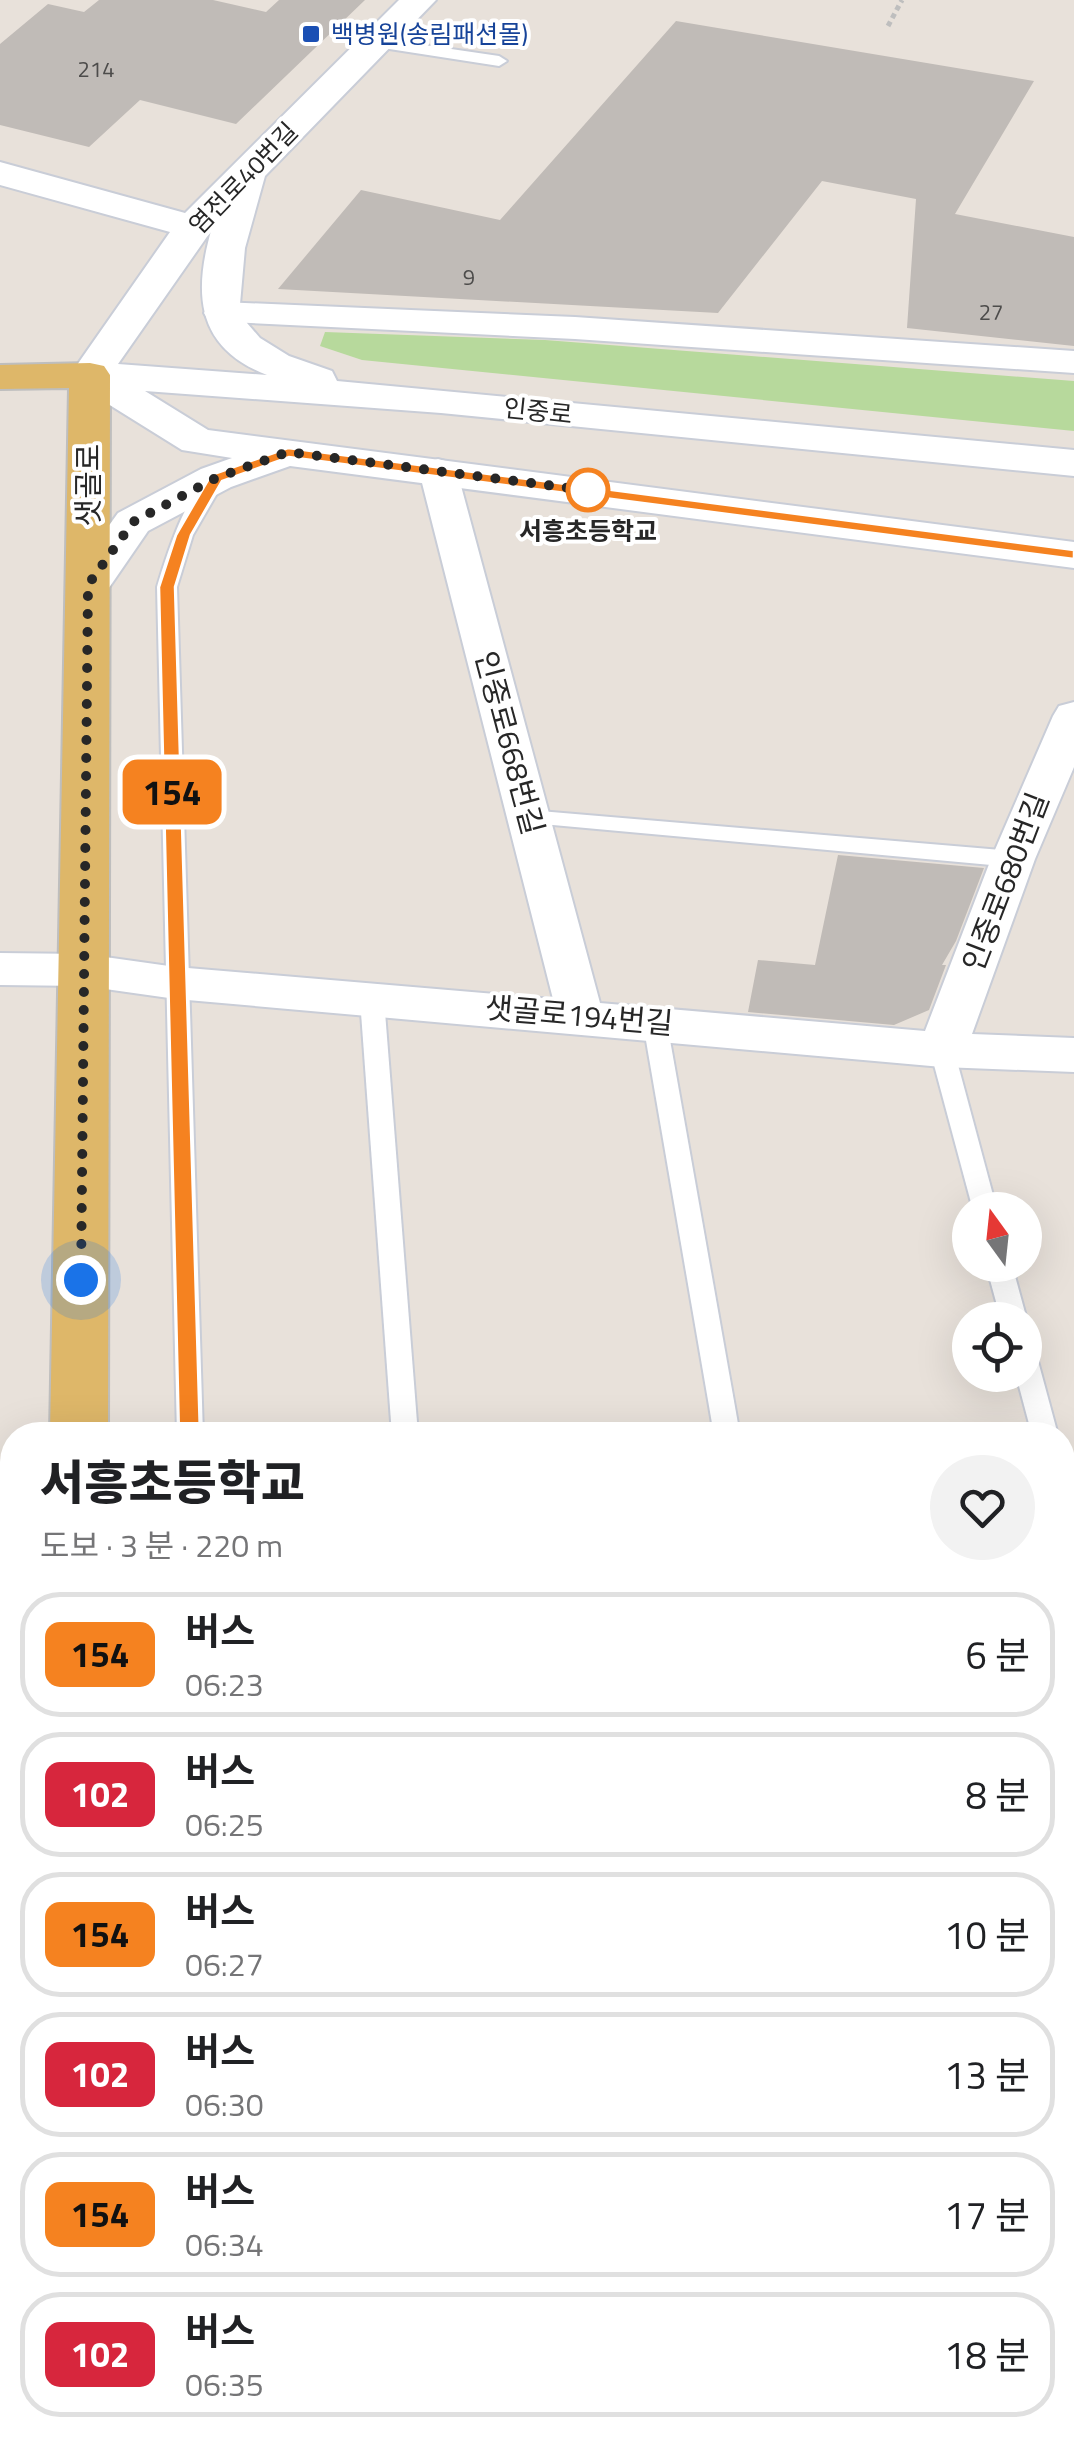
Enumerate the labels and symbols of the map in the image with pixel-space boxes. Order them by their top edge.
place label: 백병원(송림패션몰) [331,15,528,53]
marker: 백병원(송림패션몰) [300,23,322,45]
house number: 214 [78,52,114,86]
street label: 염전로40번길 [180,113,306,243]
house number: 9 [463,260,475,294]
house number: 27 [979,295,1003,329]
street label: 인중로 [502,388,574,434]
street label: 샛골로 [65,444,111,526]
marker: 서흥초등학교 [567,469,609,511]
place label: 서흥초등학교 [519,512,657,550]
street label: 인중로668번길 [463,646,557,840]
line badge: 154 [114,760,230,824]
street label: 인중로680번길 [950,785,1060,978]
street label: 샛골로194번길 [483,984,675,1046]
north arrow [952,1192,1042,1282]
your location [56,1255,106,1305]

